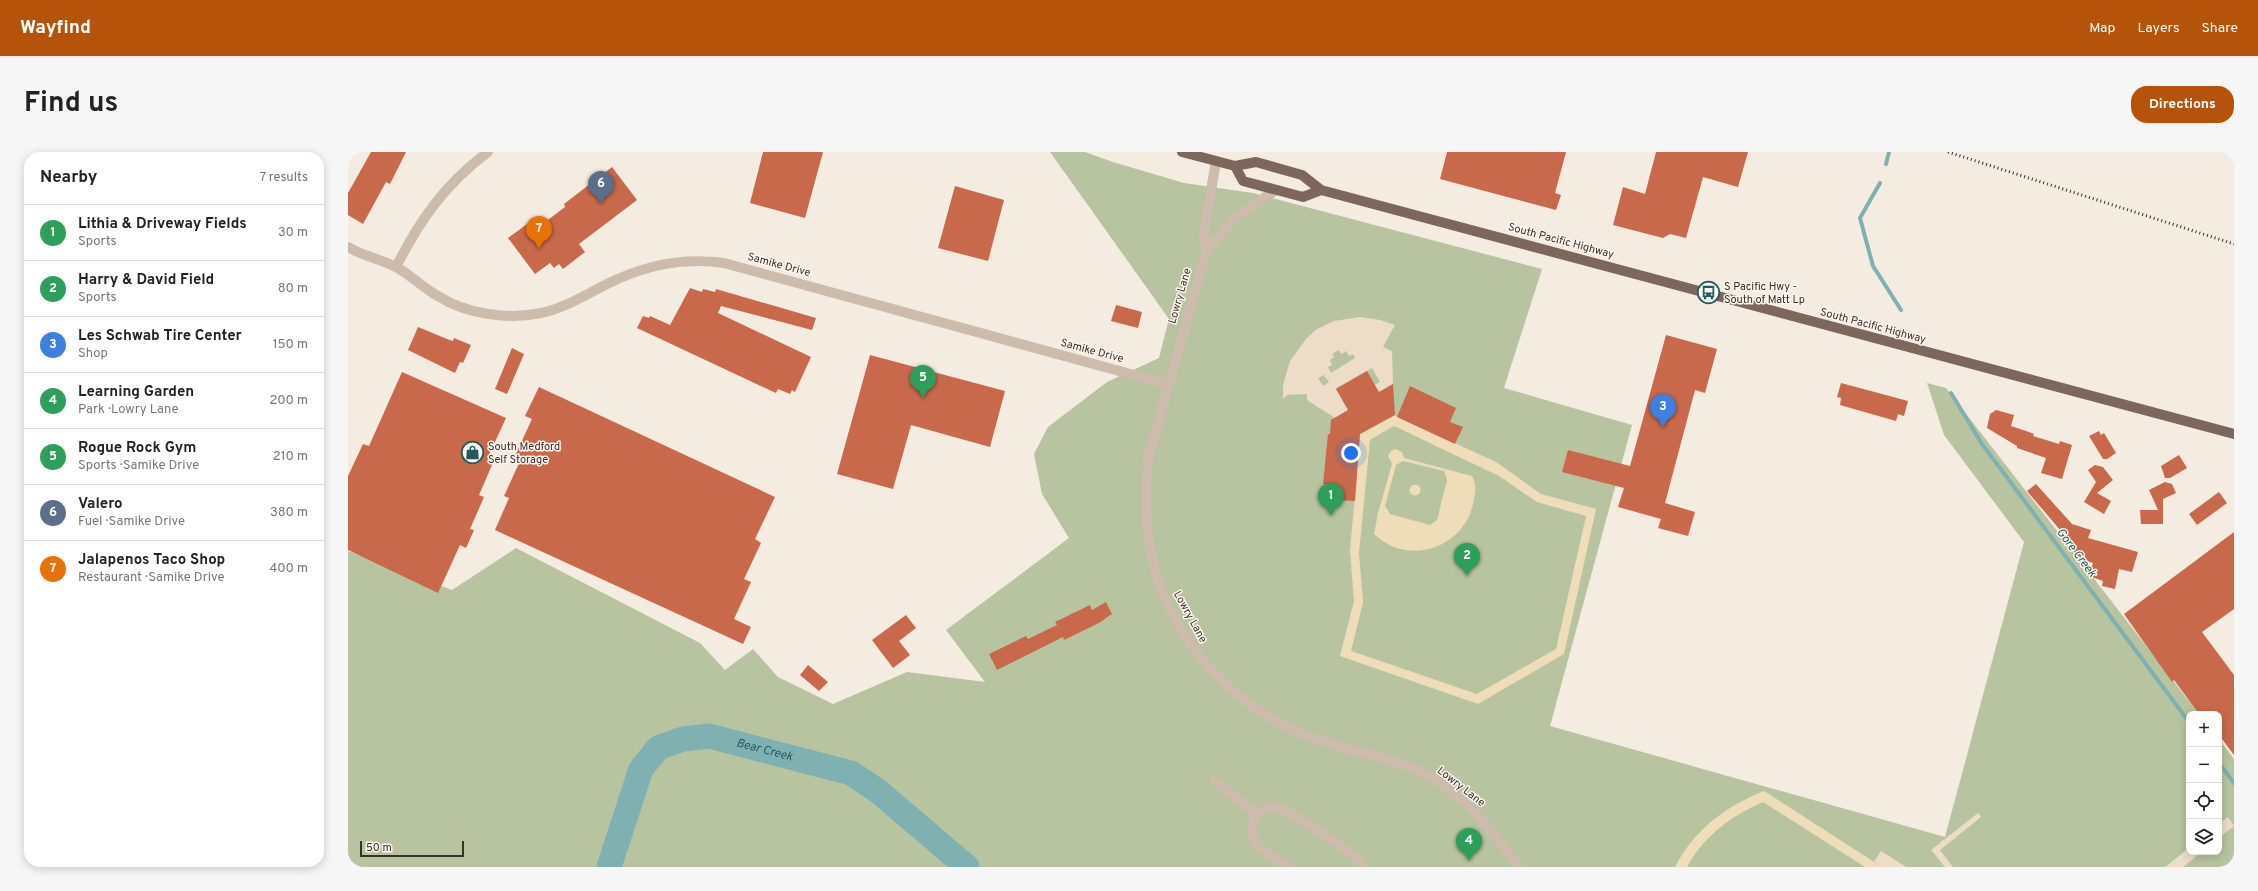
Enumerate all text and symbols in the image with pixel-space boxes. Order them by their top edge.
text: Wayfind [20,16,91,40]
text: Map [2089,20,2115,37]
text: Layers [2137,20,2179,37]
text: Share [2201,20,2238,37]
text: Find us [24,86,118,122]
button: Directions [2131,86,2234,123]
text: Nearby [40,167,97,189]
text: 7 results [259,170,308,186]
pin: 6 [588,171,614,204]
text: Lithia & Driveway Fields [78,215,247,234]
pin: 7 [526,216,552,249]
street label: South Pacific Highway [1507,220,1616,262]
text: 1 [50,225,56,241]
text: 30 m [278,225,308,241]
text: Sports [78,234,117,250]
street label: Samike Drive [746,250,812,280]
street label: Lowry Lane [1165,267,1195,325]
text: Harry & David Field [78,271,214,290]
bus stop icon: S Pacific Hwy - South of Matt Lp [1696,280,1722,306]
place label: S Pacific Hwy - South of Matt Lp [1724,280,1805,307]
text: 2 [49,281,57,297]
text: 80 m [278,281,308,297]
text: Sports [78,290,117,306]
street label: South Pacific Highway [1819,305,1928,347]
text: Les Schwab Tire Center [78,327,242,346]
street label: Samike Drive [1059,336,1125,366]
text: 3 [49,337,57,353]
text: 150 m [273,337,308,353]
text: Shop [78,346,108,362]
pin: 5 [910,365,936,398]
text: Learning Garden [78,383,194,402]
text: 4 [49,393,57,409]
text: 200 m [269,393,308,409]
pin: 3 [1650,394,1676,427]
text: Park · Lowry Lane [78,402,179,418]
text: Rogue Rock Gym [78,439,196,458]
shop icon: South Medford Self Storage [460,440,486,466]
place label: South Medford Self Storage [488,440,560,467]
your location [1341,443,1361,463]
text: 5 [49,449,57,465]
text: 210 m [273,449,308,465]
text: Sports · Samike Drive [78,458,199,474]
pin: 1 [1318,483,1344,516]
text: Valero [78,495,123,514]
text: 6 [49,505,57,521]
text: 380 m [270,505,308,521]
text: Fuel · Samike Drive [78,514,185,530]
water label: Gore Creek [2052,525,2100,582]
pin: 2 [1454,543,1480,576]
text: Jalapenos Taco Shop [78,551,225,570]
text: 7 [50,561,56,577]
text: 400 m [269,561,308,577]
text: Restaurant · Samike Drive [78,570,225,586]
street label: Lowry Lane [1170,589,1210,645]
map controls [2186,711,2222,855]
button: + [2186,711,2222,747]
water label: Bear Creek [734,735,795,766]
button: − [2186,747,2222,783]
street label: Lowry Lane [1434,764,1488,810]
button: locate [2186,783,2222,819]
button: layers [2186,819,2222,855]
pin: 4 [1456,828,1482,861]
scale bar [360,839,464,858]
text: 50 m [366,841,392,855]

